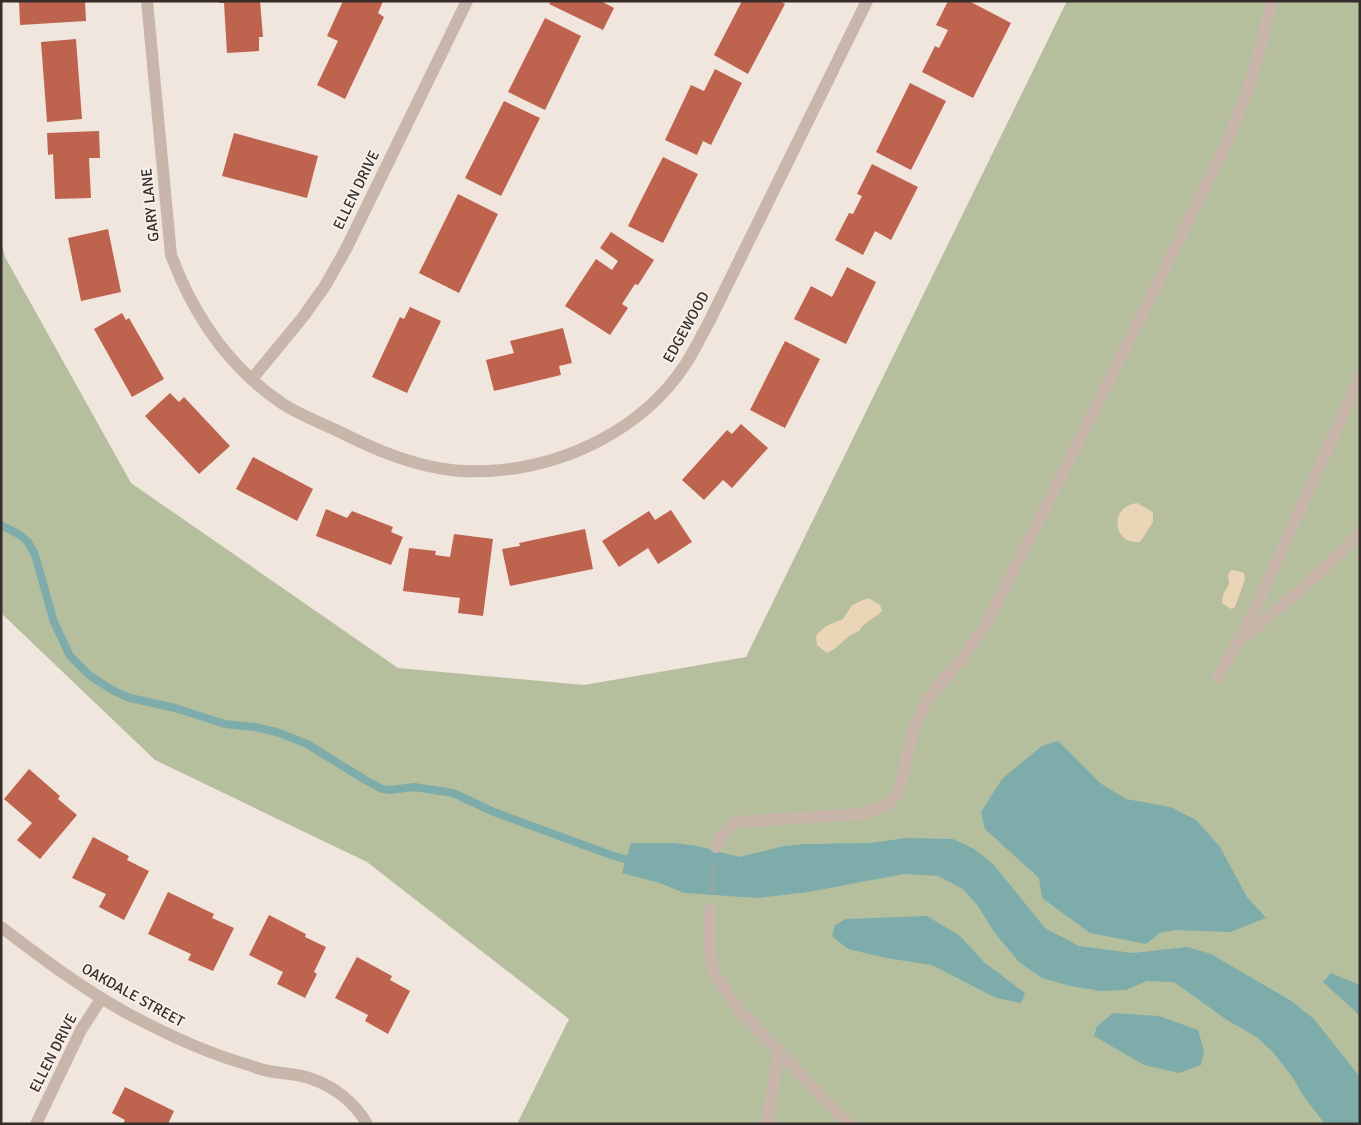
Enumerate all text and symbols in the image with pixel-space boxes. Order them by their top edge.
street label: ELLEN DRIVE [329,147,383,233]
street label: GARY LANE [137,167,163,243]
street label: EDGEWOOD [659,288,713,366]
street label: OAKDALE STREET [79,959,188,1031]
street label: ELLEN DRIVE [25,1011,81,1095]

